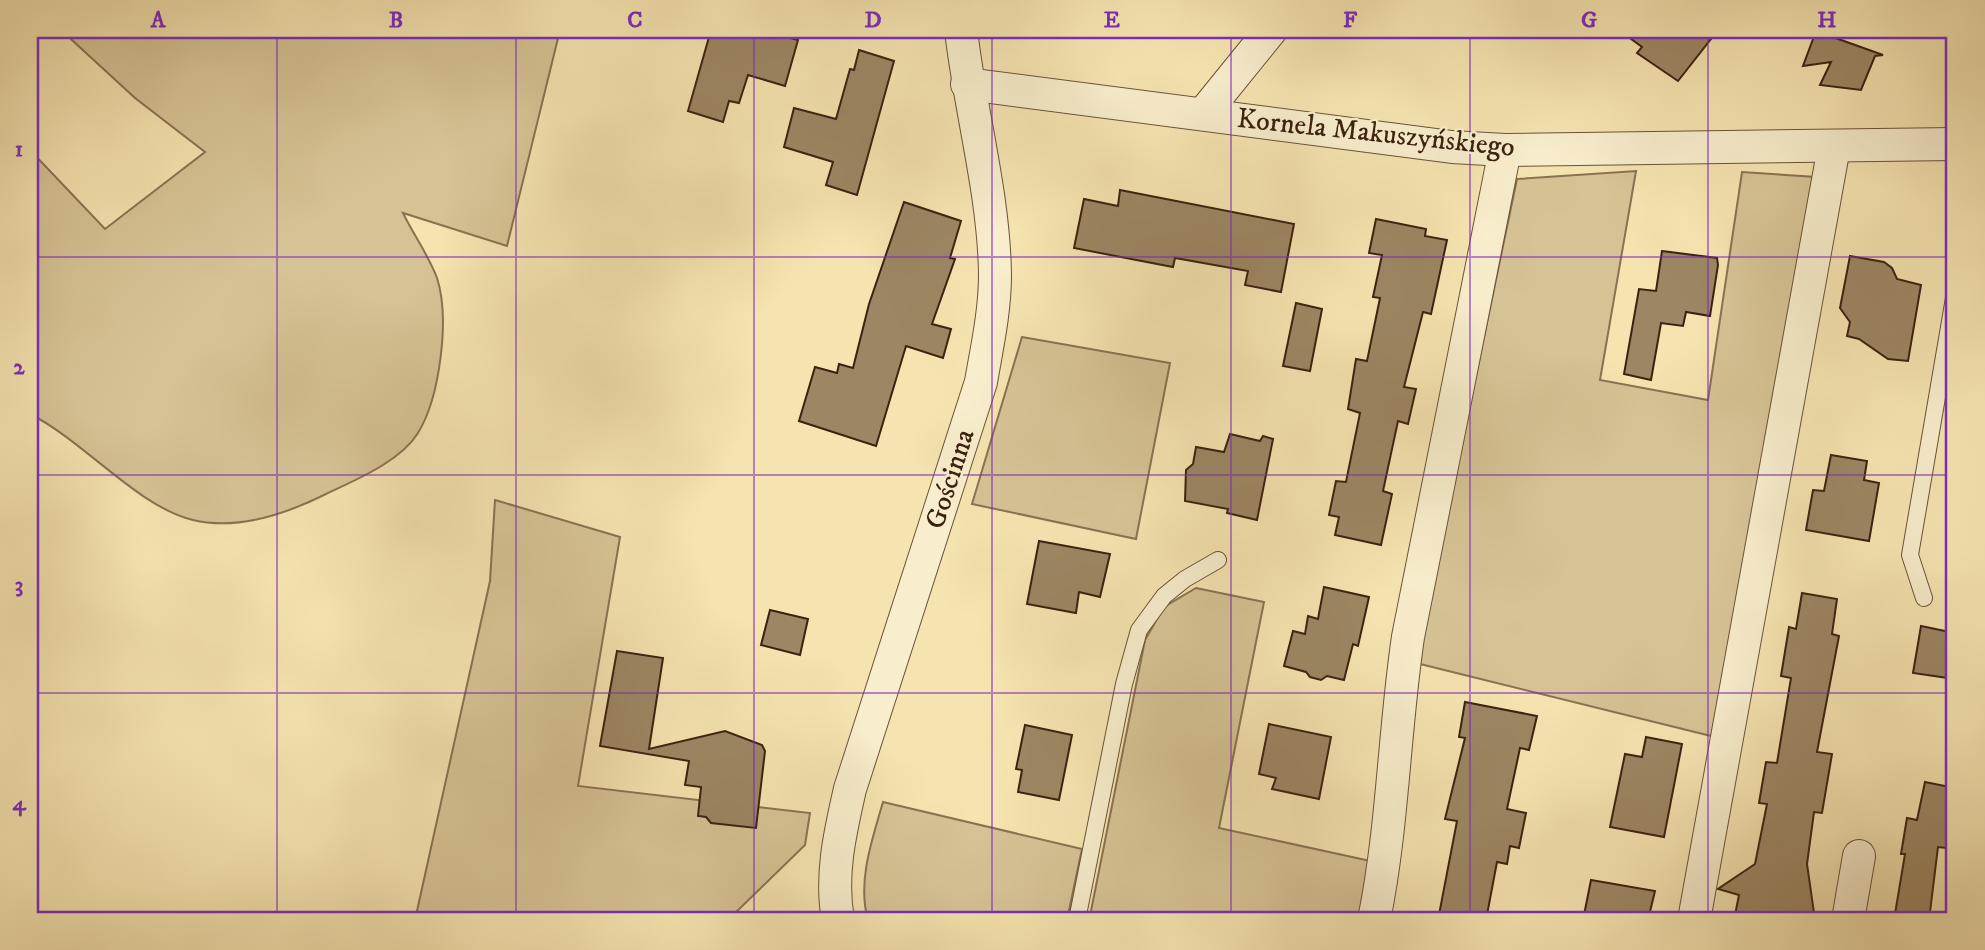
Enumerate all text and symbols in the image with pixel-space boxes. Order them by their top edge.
text: A [150,6,167,35]
text: B [389,6,403,35]
text: C [627,6,643,35]
text: D [864,6,882,35]
text: E [1104,6,1120,35]
text: F [1343,6,1358,35]
text: G [1581,6,1597,35]
text: H [1817,6,1837,35]
street label: Kornela Makuszyńskiego [1235,101,1517,165]
text: 1 [15,135,23,164]
text: 2 [13,353,25,382]
street label: Gościnna [917,425,983,533]
text: 3 [15,571,23,600]
text: 4 [12,789,27,818]

